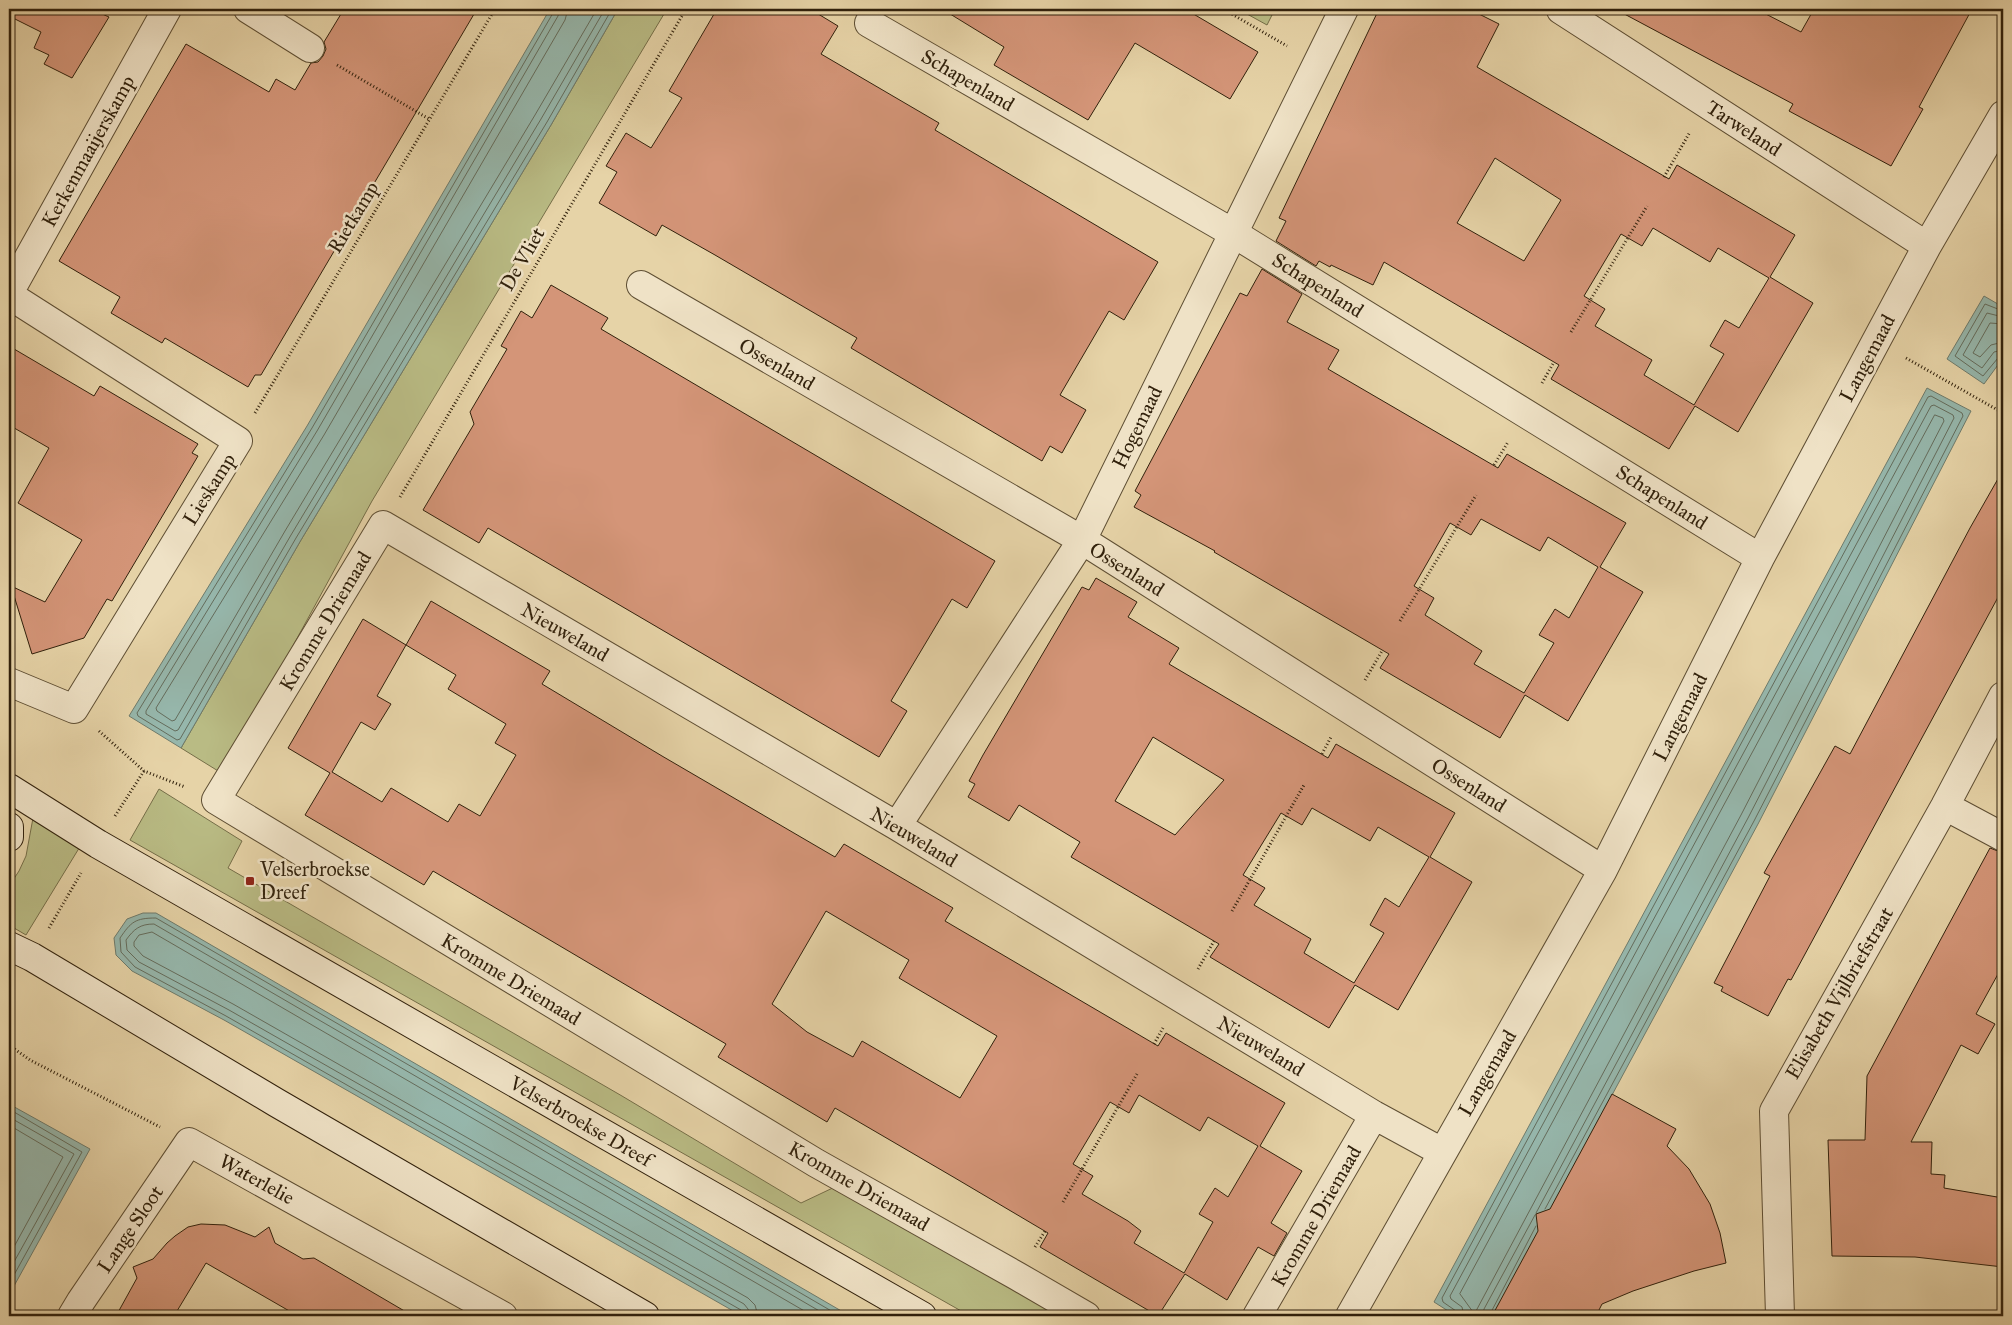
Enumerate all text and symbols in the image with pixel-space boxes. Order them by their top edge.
street label: Schapenland [917,44,1019,116]
street label: Kerkenmaaijerskamp [36,71,140,231]
street label: Tarweland [1702,95,1786,161]
street label: Rietkamp [322,177,384,257]
street label: De Vliet [494,223,550,295]
street label: Schapenland [1268,247,1368,323]
street label: Langemaad [1834,310,1901,406]
street label: Ossenland [735,333,819,395]
street label: Hogemaad [1107,382,1168,473]
street label: Lieskamp [178,449,240,529]
street label: Schapenland [1612,459,1712,535]
street label: Ossenland [1085,537,1169,601]
street label: Kromme Driemaad [274,547,376,695]
street label: Nieuweland [517,597,613,667]
street label: Langemaad [1648,669,1713,765]
street label: Ossenland [1427,753,1511,817]
street label: Nieuweland [866,802,962,872]
place label: Velserbroekse Dreef [259,857,370,904]
marker: Velserbroekse Dreef [244,875,256,887]
street label: Elisabeth Vijlbriefstraat [1780,903,1898,1083]
street label: Kromme Driemaad [437,928,585,1030]
street label: Nieuweland [1213,1011,1309,1081]
street label: Langemaad [1453,1026,1522,1121]
street label: Velserbroekse Dreef [505,1070,659,1173]
street label: Kromme Driemaad [784,1136,934,1236]
street label: Kromme Driemaad [1266,1141,1366,1291]
street label: Waterlelie [215,1149,299,1209]
street label: Lange Sloot [92,1181,169,1278]

